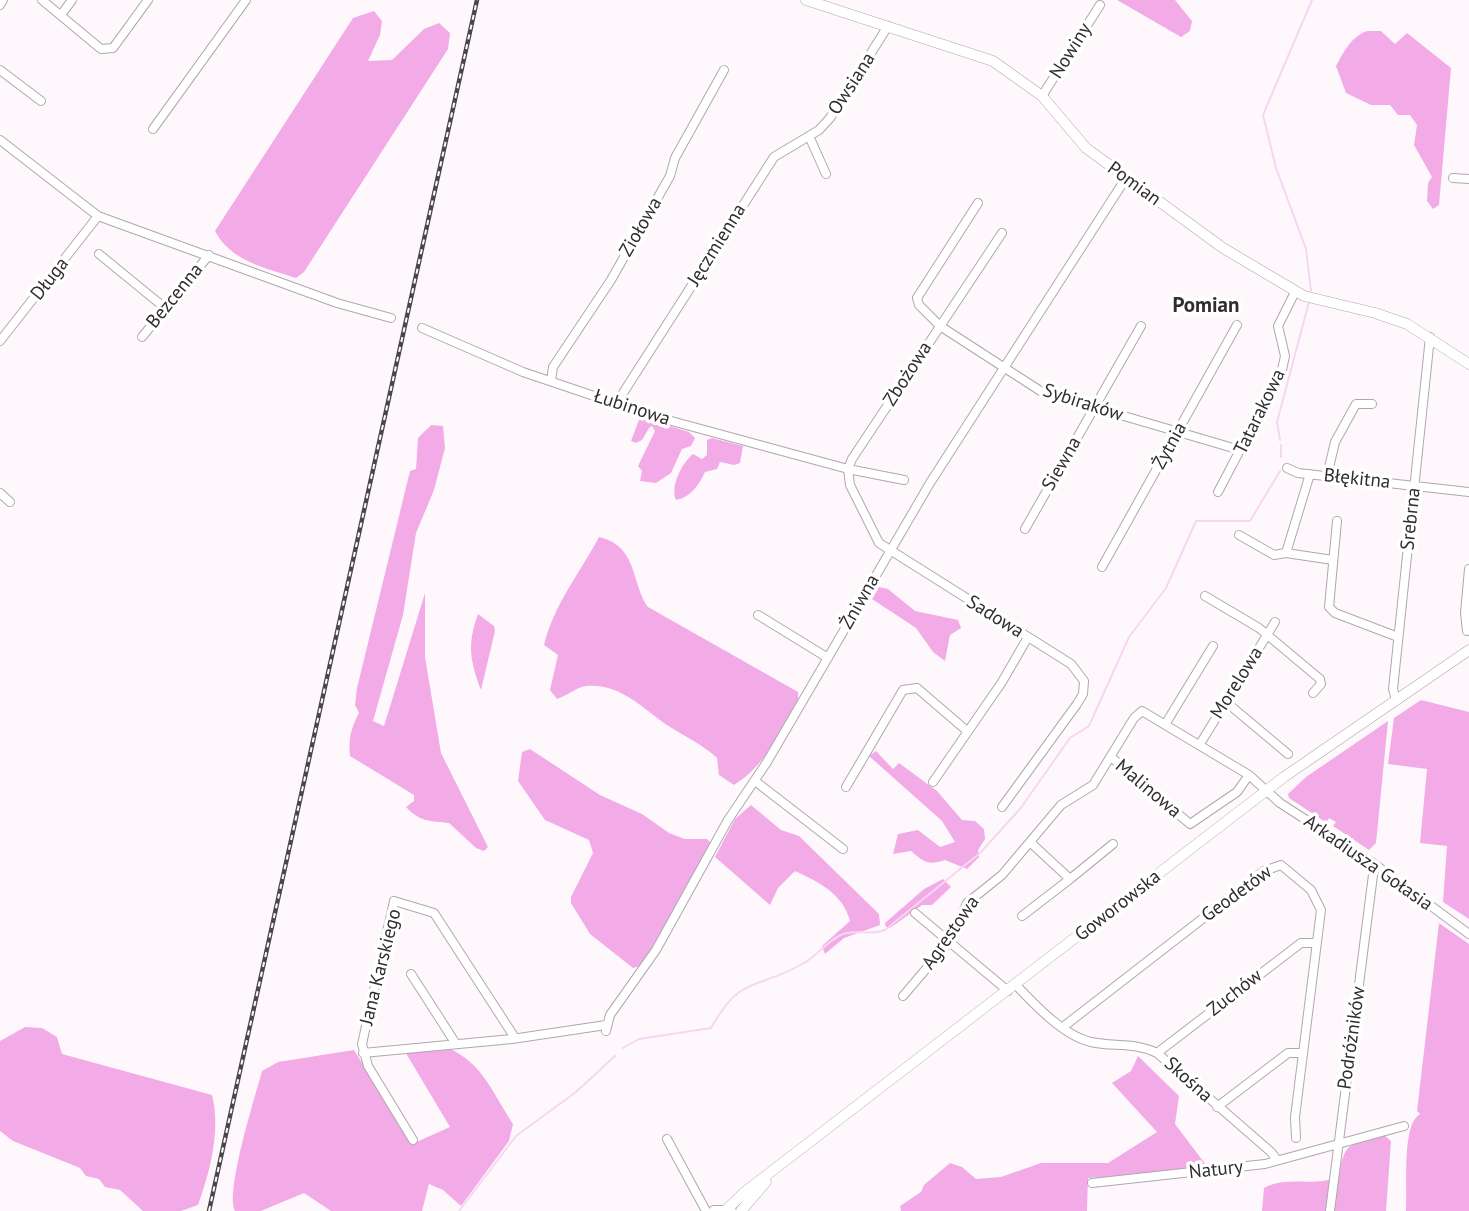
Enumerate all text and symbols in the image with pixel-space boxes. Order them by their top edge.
street label: Nowiny [1045,19,1097,83]
street label: Owsiana [824,49,880,119]
street label: Pomian [1103,157,1165,211]
street label: Ziołowa [615,193,667,261]
street label: Jęczmienna [683,200,751,290]
street label: Długa [26,253,74,305]
street label: Bezcenna [142,259,208,333]
district label: Pomian [1173,293,1239,319]
street label: Zbożowa [879,338,937,410]
street label: Tatarakowa [1230,366,1290,458]
street label: Sybiraków [1040,379,1126,427]
street label: Łubinowa [591,385,673,431]
street label: Żytnia [1148,419,1192,473]
street label: Siewna [1038,433,1086,495]
street label: Błękitna [1323,464,1391,494]
street label: Srebrna [1396,487,1426,551]
street label: Żniwna [835,571,885,633]
street label: Sadowa [962,591,1028,643]
street label: Morelowa [1206,643,1268,723]
street label: Malinowa [1110,755,1186,823]
street label: Arkadiusza Gołasia [1299,810,1437,916]
street label: Geodetów [1197,861,1277,927]
street label: Goworowska [1071,865,1165,947]
street label: Agrestowa [917,892,985,974]
street label: Jana Karskiego [356,907,406,1027]
street label: Zuchów [1203,965,1267,1021]
street label: Podróżników [1334,985,1370,1091]
street label: Skośna [1159,1052,1217,1108]
street label: Natury [1188,1156,1244,1184]

